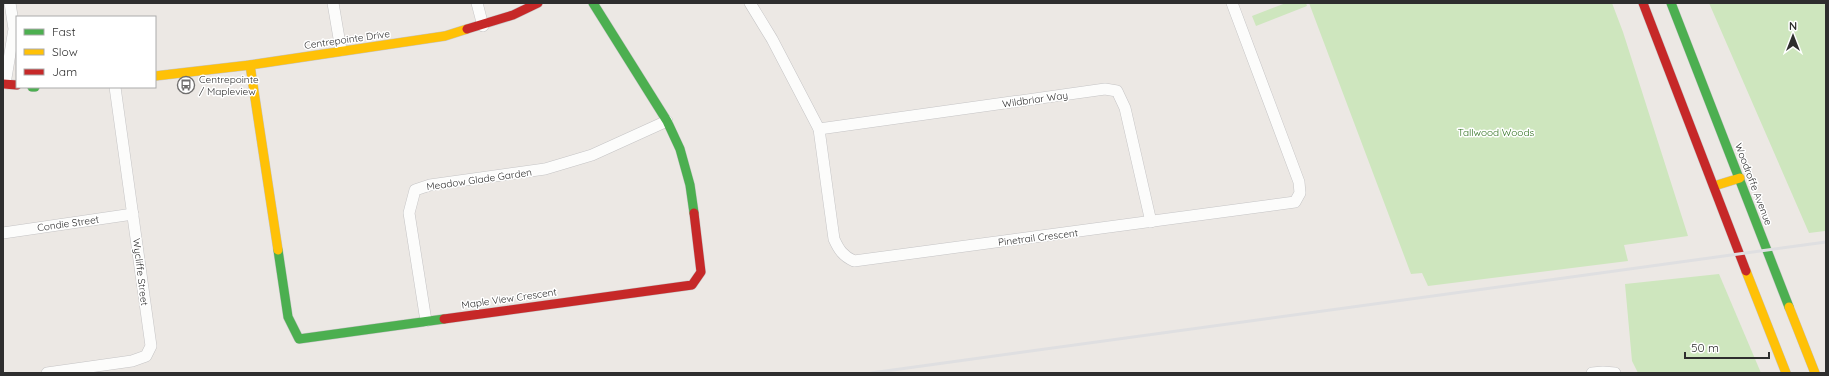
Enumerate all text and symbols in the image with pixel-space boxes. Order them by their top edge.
legend [16,16,156,88]
north arrow [1773,16,1813,56]
text: N [1789,19,1797,33]
text: Fast [52,24,76,39]
street label: Centrepointe Drive [303,27,391,52]
text: Slow [52,44,78,59]
text: Jam [52,64,77,79]
place label: Centrepointe / Mapleview [199,73,259,98]
bus stop icon: Centrepointe / Mapleview [176,75,196,95]
street label: Wildbriar Way [1001,88,1069,111]
park label: Tallwood Woods [1458,126,1534,139]
street label: Woodroffe Avenue [1732,141,1775,227]
street label: Meadow Glade Garden [425,166,533,193]
street label: Condie Street [36,213,100,234]
street label: Pinetrail Crescent [997,226,1079,249]
street label: Wycliffe Street [130,238,151,307]
street label: Maple View Crescent [461,285,558,312]
scale bar [1685,334,1769,360]
text: 50 m [1691,340,1719,355]

